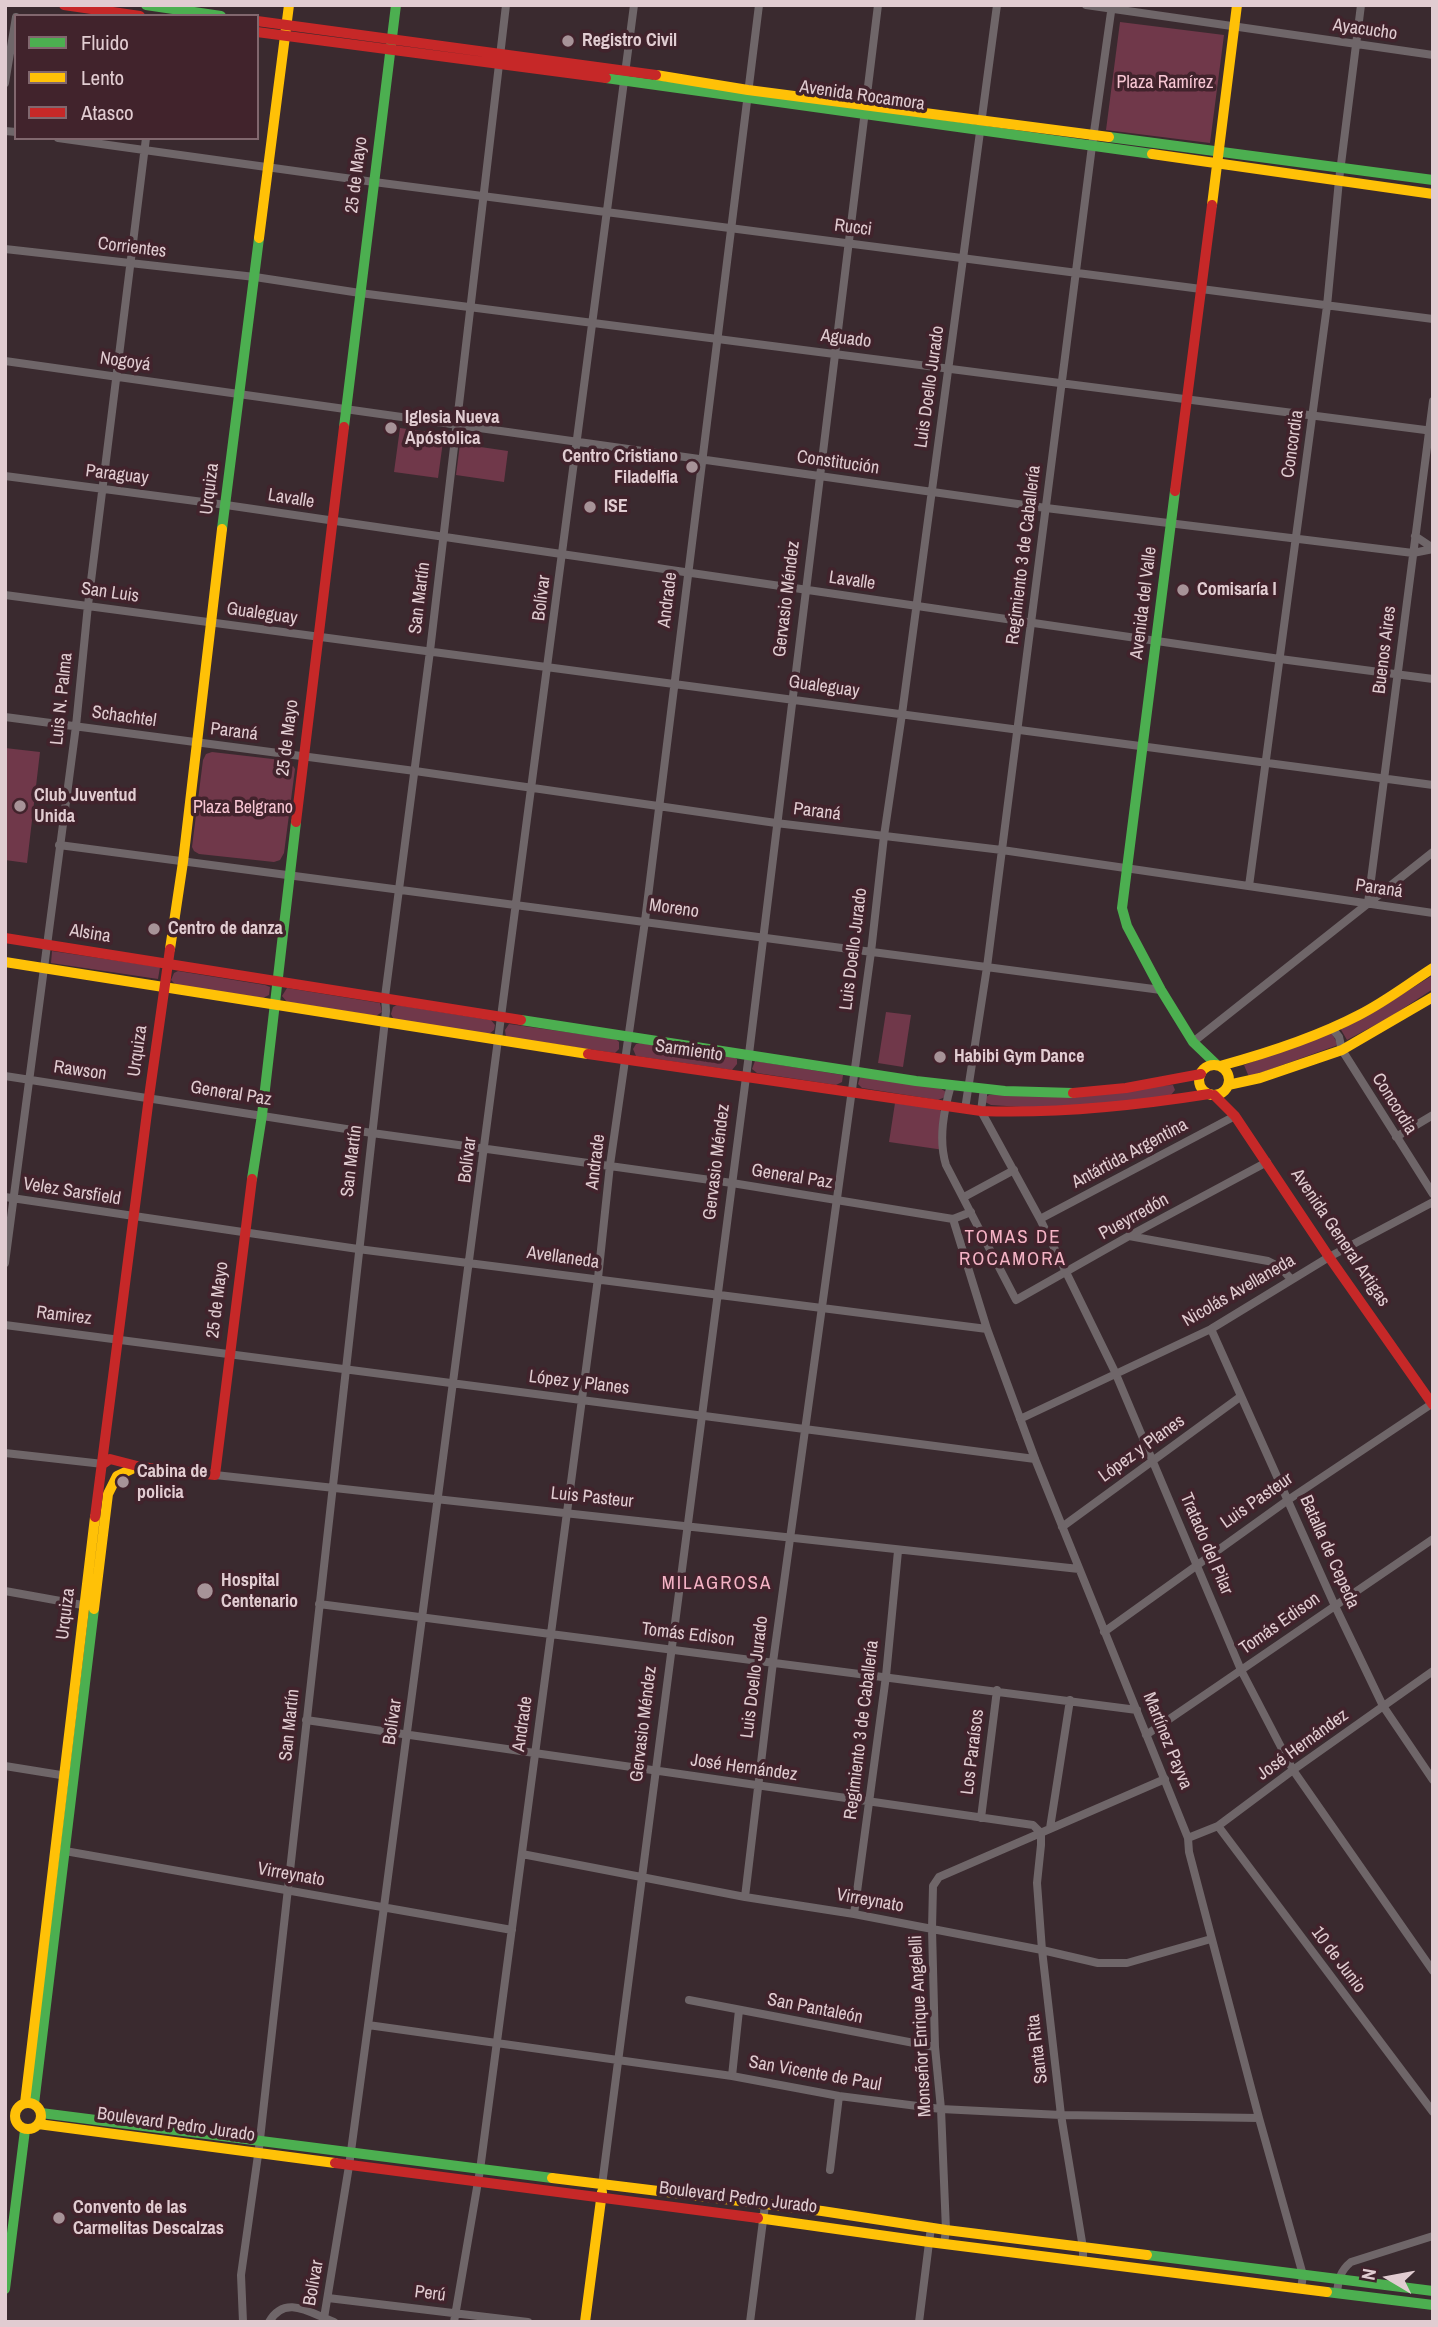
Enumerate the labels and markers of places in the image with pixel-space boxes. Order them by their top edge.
place label: Registro Civil [582,30,677,52]
marker: Registro Civil [560,33,576,49]
place label: Iglesia Nueva Apóstolica [405,407,499,450]
marker: Iglesia Nueva Apóstolica [383,420,399,436]
place label: Centro Cristiano Filadelfia [562,446,678,489]
marker: Centro Cristiano Filadelfia [684,459,700,475]
place label: ISE [604,496,628,518]
marker: ISE [582,499,598,515]
place label: Comisaría I [1197,579,1277,601]
marker: Comisaría I [1175,582,1191,598]
place label: Club Juventud Unida [34,785,137,828]
marker: Club Juventud Unida [12,798,28,814]
place label: Centro de danza [168,918,283,940]
marker: Centro de danza [146,921,162,937]
place label: Habibi Gym Dance [954,1046,1084,1068]
marker: Habibi Gym Dance [932,1049,948,1065]
place label: Cabina de policia [137,1461,208,1504]
marker: Cabina de policia [115,1474,131,1490]
place label: Hospital Centenario [221,1570,298,1612]
marker: Hospital Centenario [195,1581,215,1601]
place label: Convento de las Carmelitas Descalzas [73,2197,224,2240]
marker: Convento de las Carmelitas Descalzas [51,2210,67,2226]

